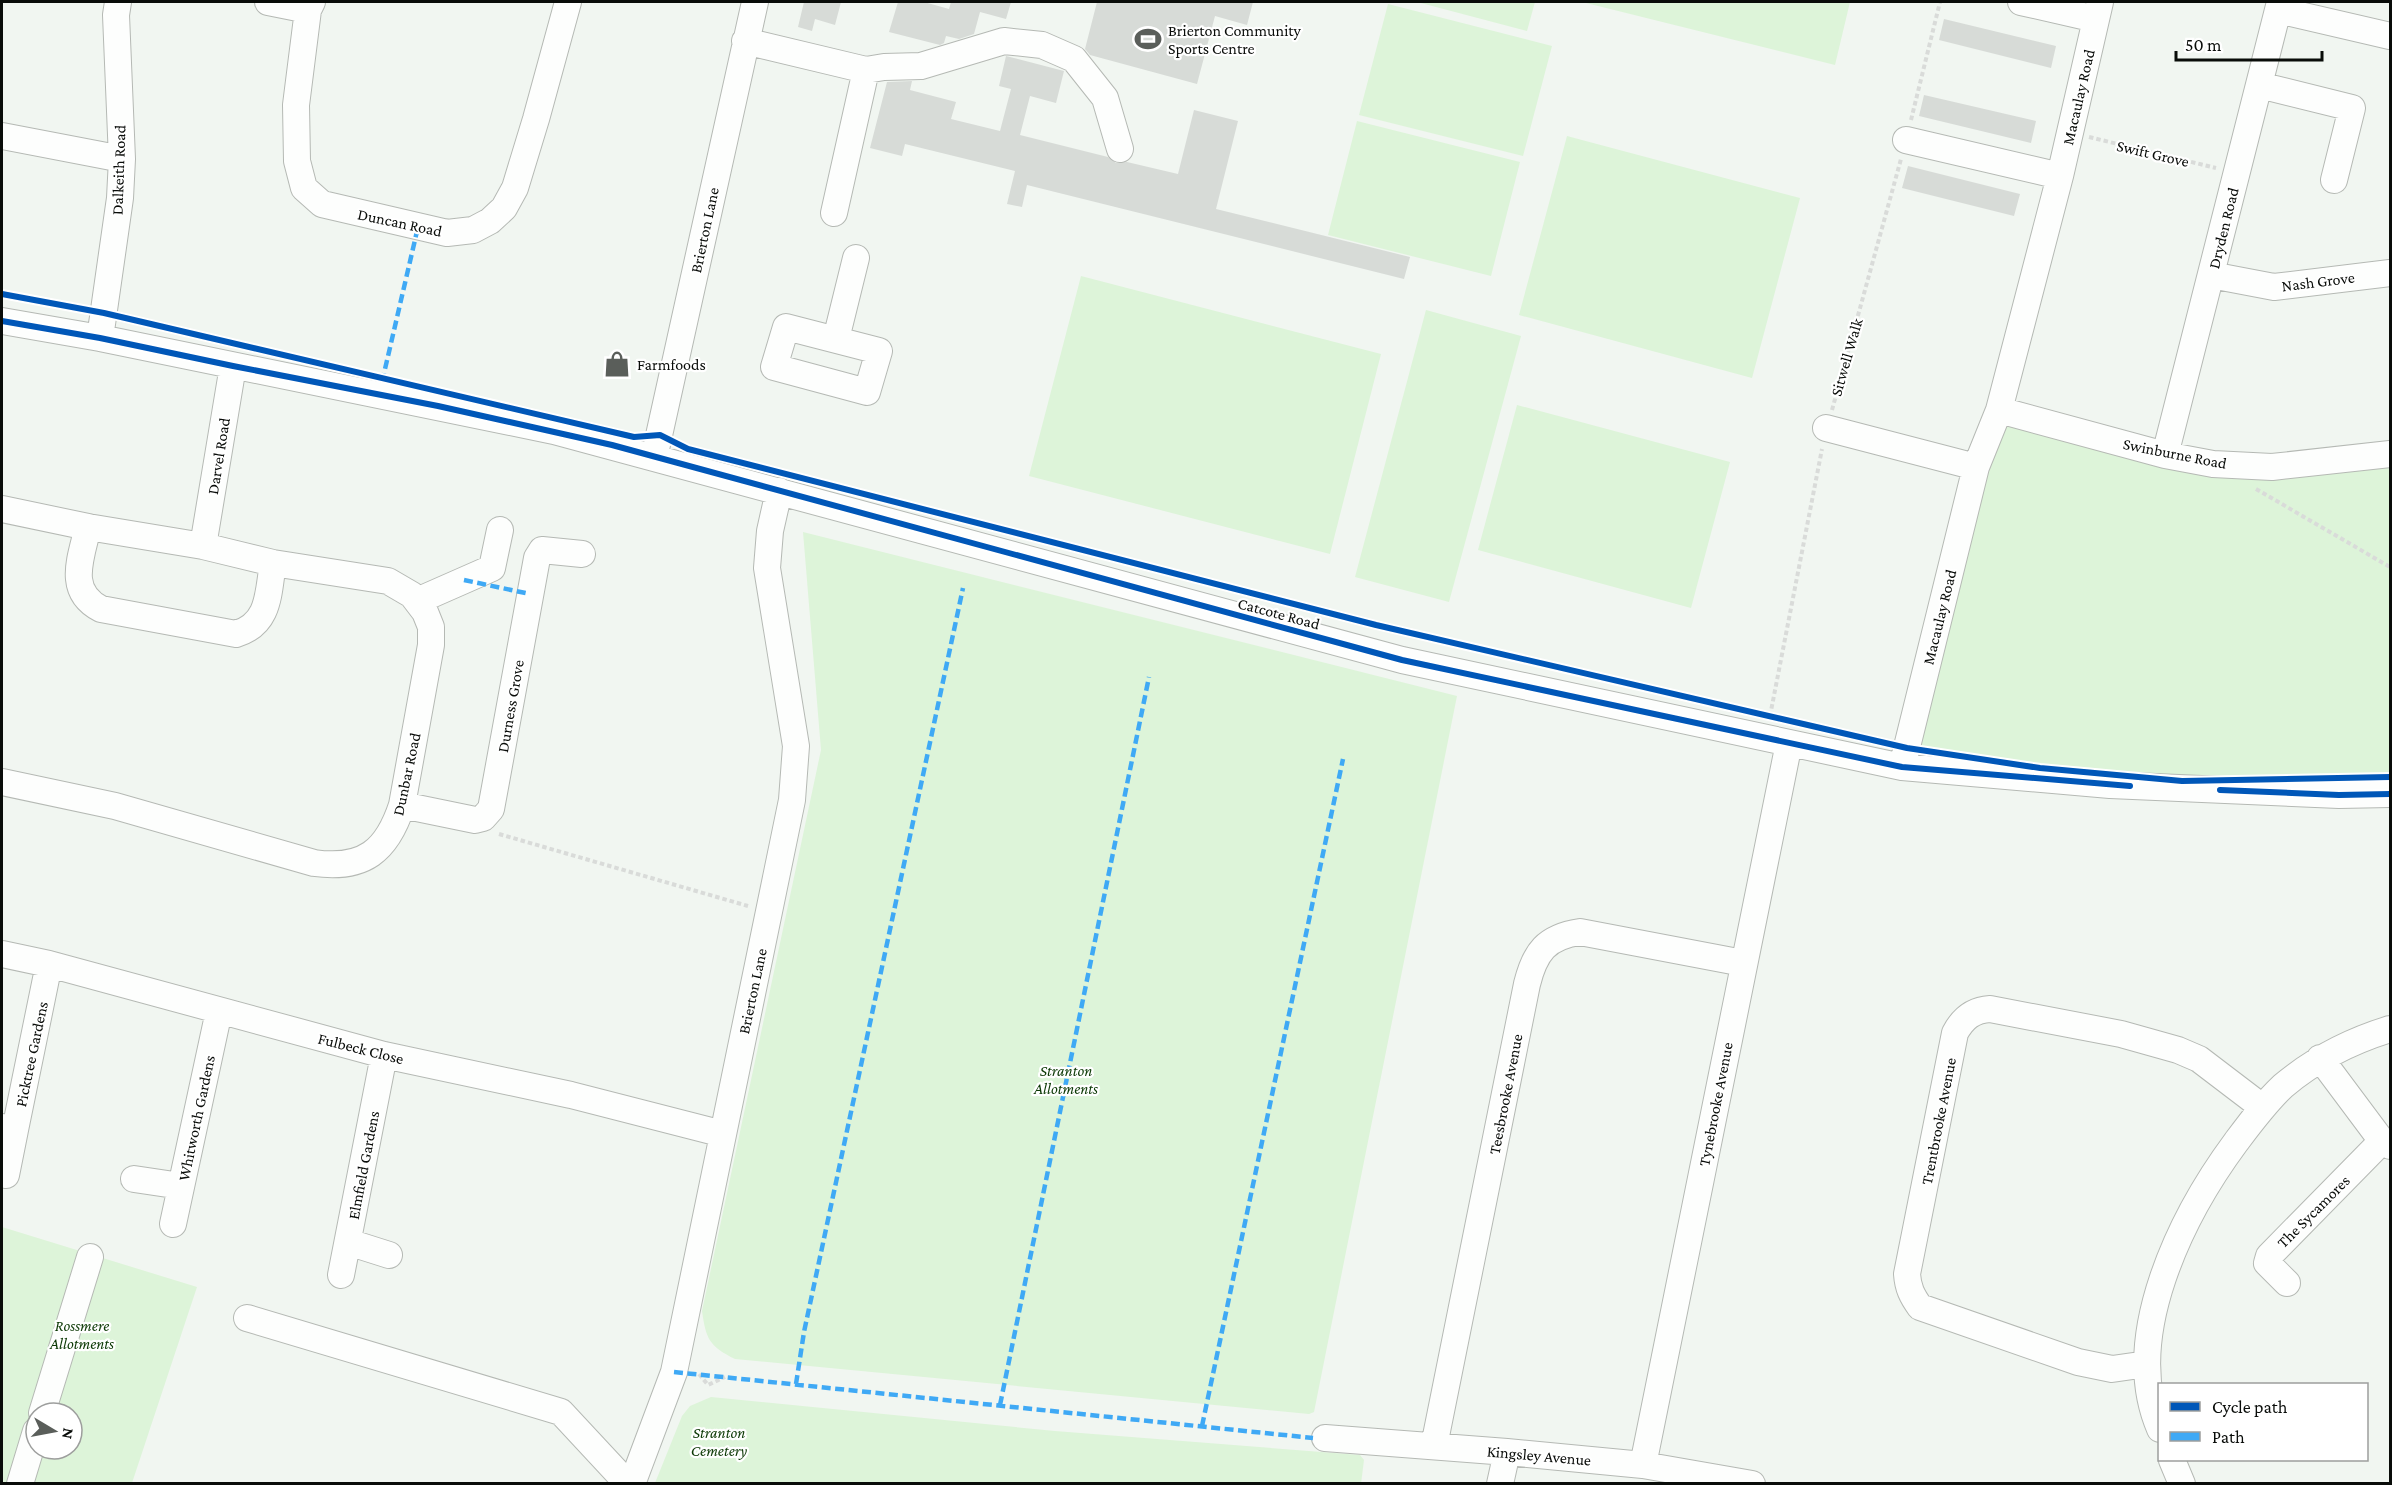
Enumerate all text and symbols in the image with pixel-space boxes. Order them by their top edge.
place label: Brierton Community Sports Centre [1168,22,1302,58]
sports icon: Brierton Community Sports Centre [1133,24,1163,54]
scale bar [2176,24,2322,62]
text: 50 m [2185,35,2222,55]
street label: Macaulay Road [2059,47,2099,147]
street label: Dalkeith Road [108,124,129,215]
street label: Swift Grove [2115,137,2191,170]
street label: Dryden Road [2205,185,2243,271]
street label: Brierton Lane [687,186,722,274]
street label: Duncan Road [356,205,444,240]
street label: Nash Grove [2281,269,2355,294]
street label: Sitwell Walk [1827,316,1866,398]
shop icon: Farmfoods [602,349,632,379]
place label: Farmfoods [637,356,706,373]
street label: Darvel Road [204,416,233,496]
street label: Swinburne Road [2122,435,2229,472]
street label: Macaulay Road [1919,567,1961,667]
street label: Catcote Road [1236,594,1322,633]
street label: Durness Grove [494,658,527,754]
street label: Dunbar Road [389,730,424,817]
street label: Brierton Lane [735,947,770,1035]
street label: Picktree Gardens [12,1000,51,1108]
street label: Fulbeck Close [316,1030,405,1067]
street label: Teesbrooke Avenue [1485,1032,1526,1156]
street label: Tynebrooke Avenue [1695,1041,1737,1168]
street label: Whitworth Gardens [175,1054,218,1182]
street label: Trentbrooke Avenue [1918,1056,1959,1186]
park label: Stranton Allotments [1033,1062,1098,1097]
street label: Elmfield Gardens [345,1109,382,1221]
street label: The Sycamores [2274,1172,2354,1252]
park label: Rossmere Allotments [49,1317,114,1352]
legend [2158,1383,2368,1461]
text: Cycle path [2212,1397,2288,1417]
north arrow [24,1401,84,1461]
park label: Stranton Cemetery [691,1424,748,1460]
text: N [59,1427,78,1440]
text: Path [2212,1427,2245,1447]
street label: Kingsley Avenue [1486,1442,1592,1470]

